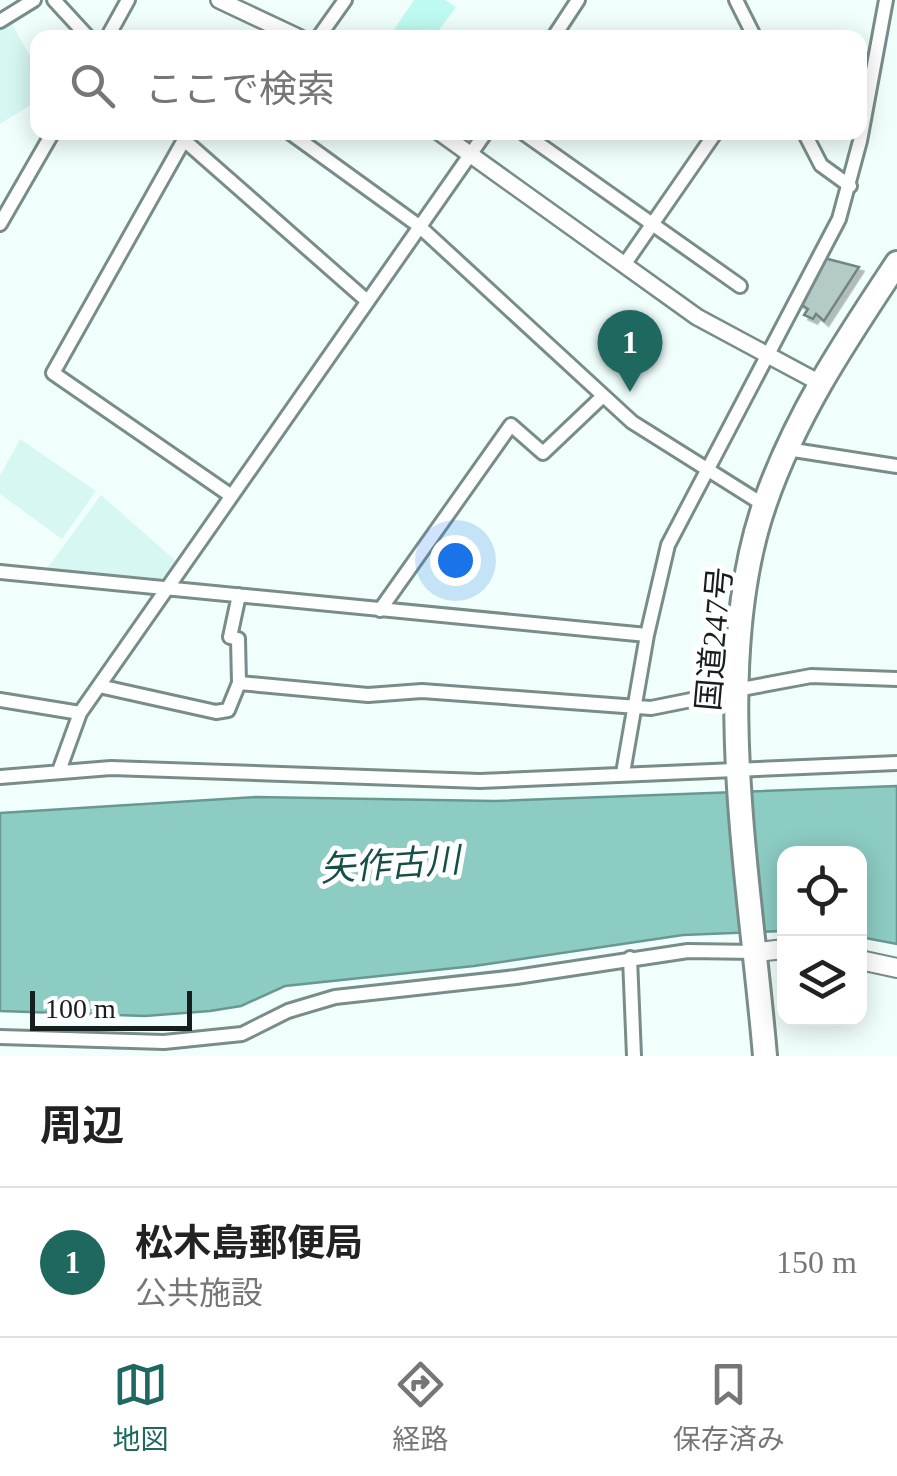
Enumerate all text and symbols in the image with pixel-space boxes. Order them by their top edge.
search box [30,30,867,140]
icon: search [65,58,120,113]
text: ここで検索 [145,68,335,110]
pin: 1 [598,310,662,392]
your location [430,535,481,586]
street label: 国道247号 [690,566,738,712]
water label: 矢作古川 [319,840,465,889]
map controls [777,846,867,1026]
button: locate [777,846,867,936]
button: layers [777,936,867,1026]
scale bar [30,986,192,1030]
text: 100 m [45,993,116,1024]
text: 周辺 [40,1103,124,1149]
text: 松木島郵便局 [135,1222,363,1264]
text: 1 [65,1244,81,1280]
text: 150 m [776,1244,857,1280]
text: 公共施設 [135,1275,263,1311]
tab: 地図 [112,1357,168,1457]
tab: 経路 [392,1357,449,1457]
tab: 保存済み [673,1357,785,1457]

